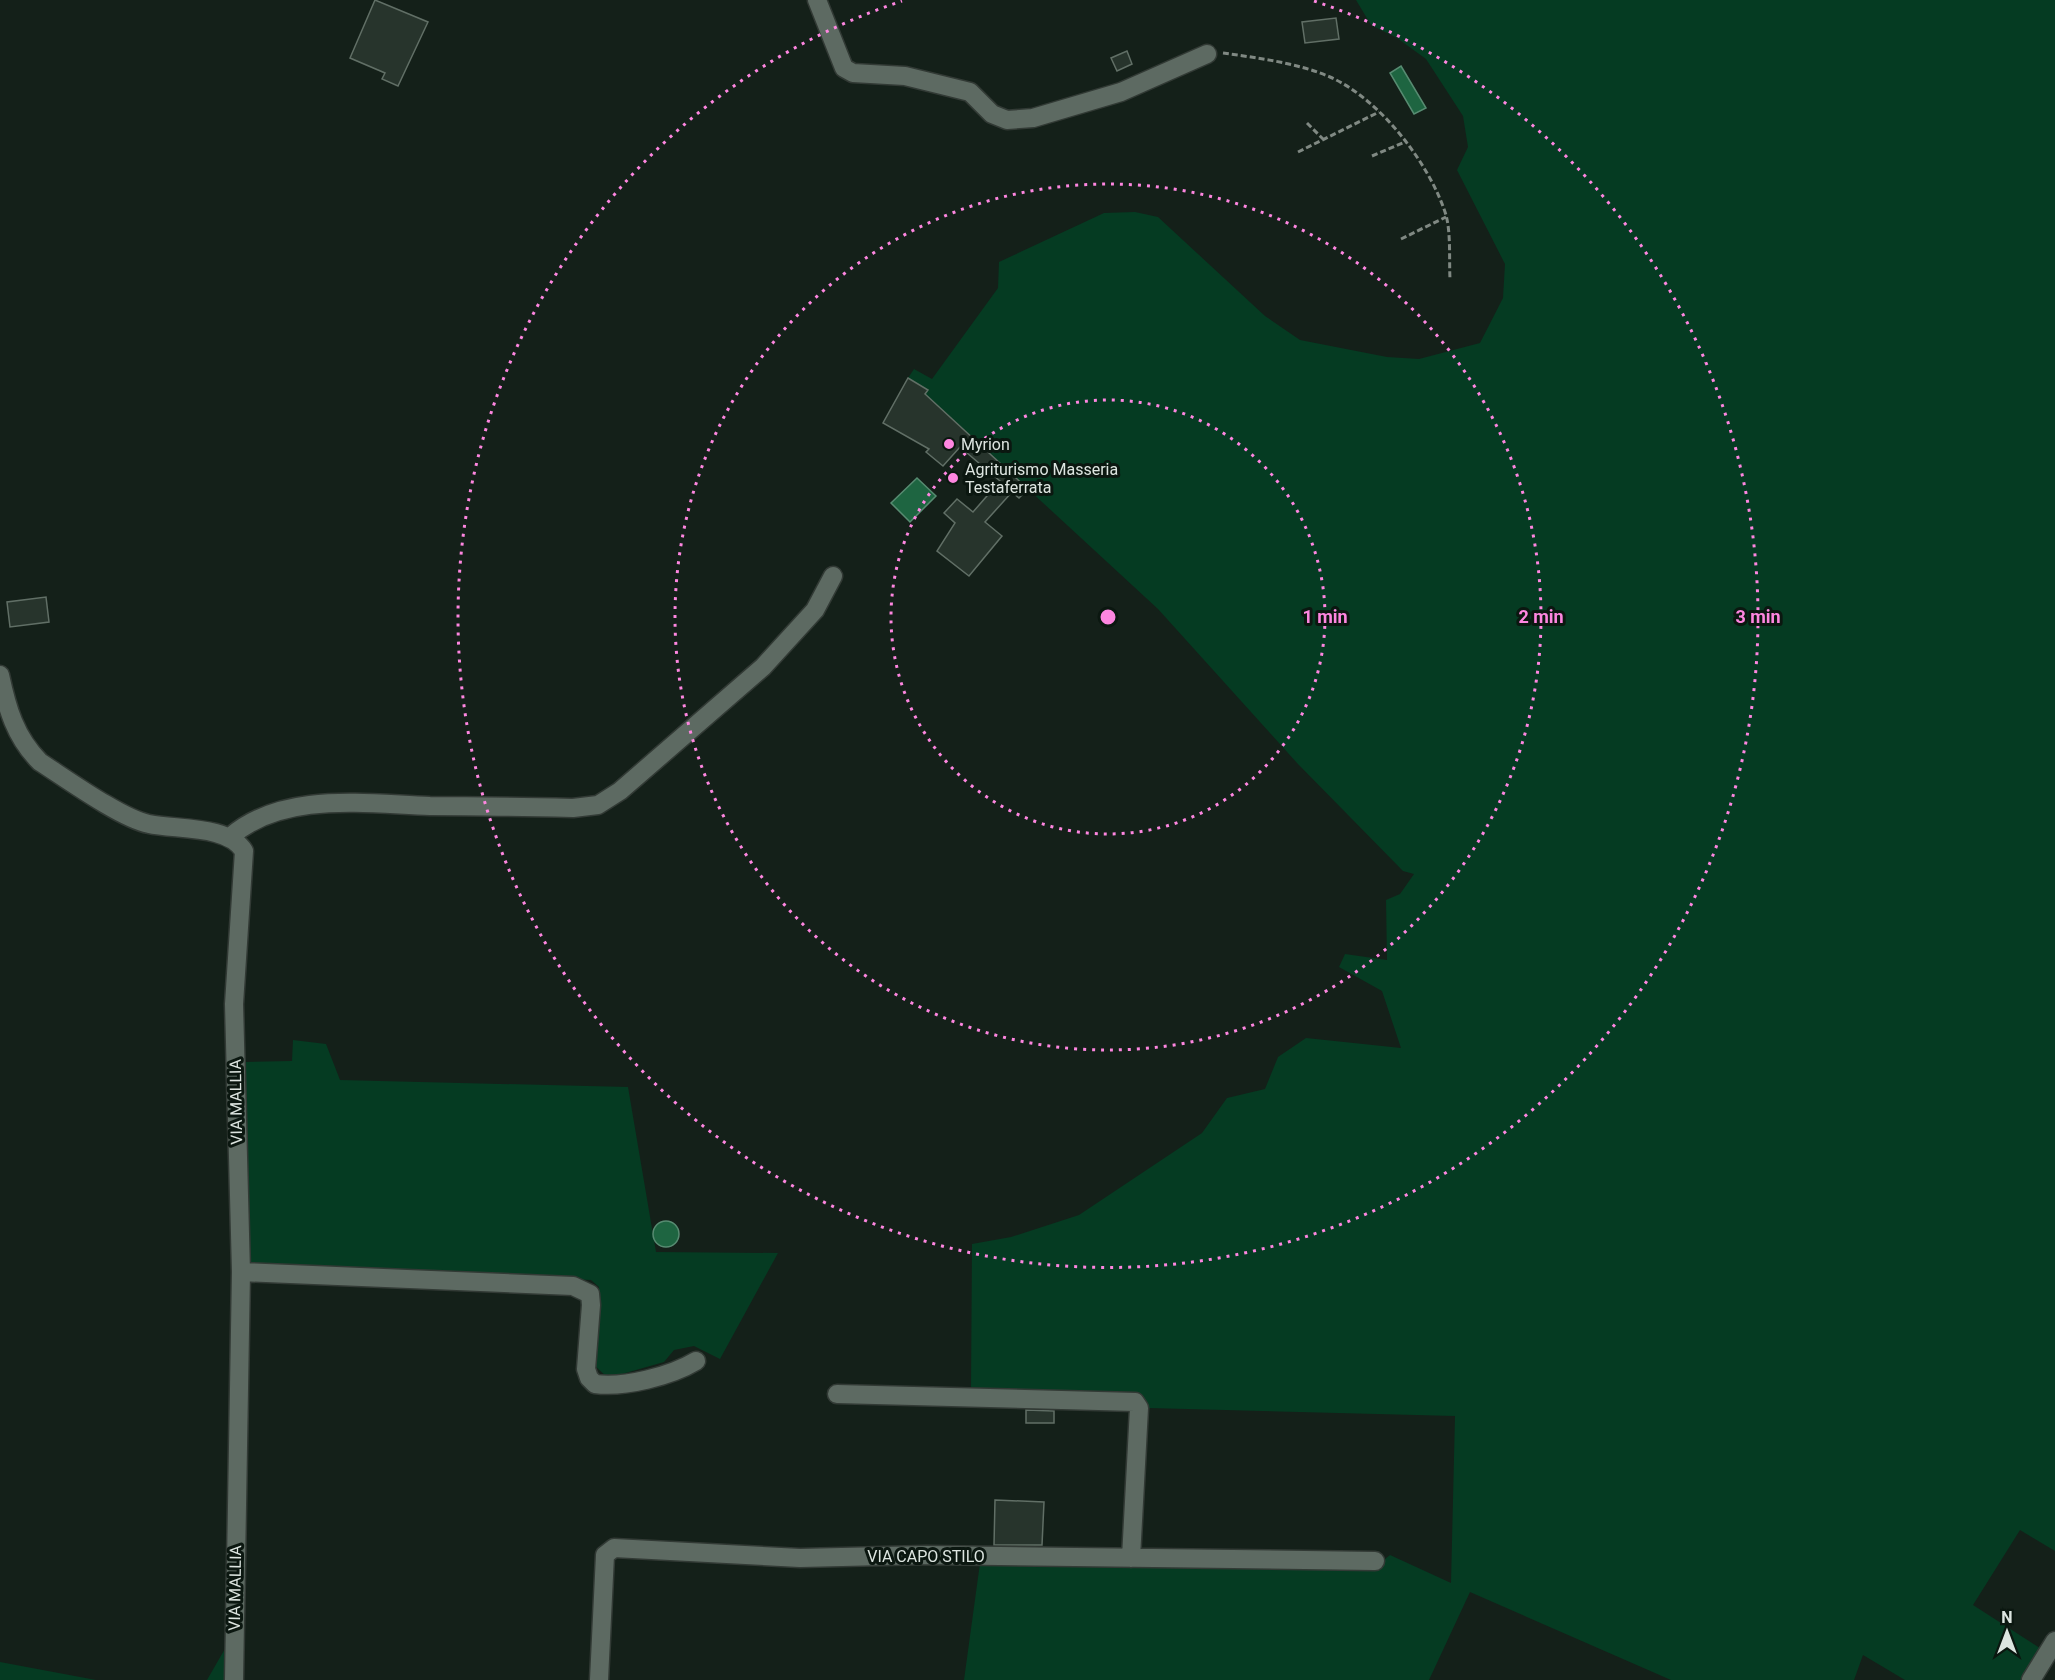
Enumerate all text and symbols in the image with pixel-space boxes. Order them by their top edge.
place label: Myrion [961,435,1010,454]
marker: Myrion [942,437,956,451]
place label: Agriturismo Masseria Testaferrata [965,460,1118,497]
marker: Agriturismo Masseria Testaferrata [946,471,960,485]
text: 1 min [1302,606,1348,627]
text: 2 min [1518,606,1564,627]
text: 3 min [1735,606,1781,627]
centre of rings [1098,607,1118,627]
street label: VIA MALLIA [226,1058,246,1145]
street label: VIA MALLIA [225,1544,245,1631]
street label: VIA CAPO STILO [867,1547,985,1566]
north arrow [1977,1602,2037,1662]
text: N [2001,1608,2013,1627]

